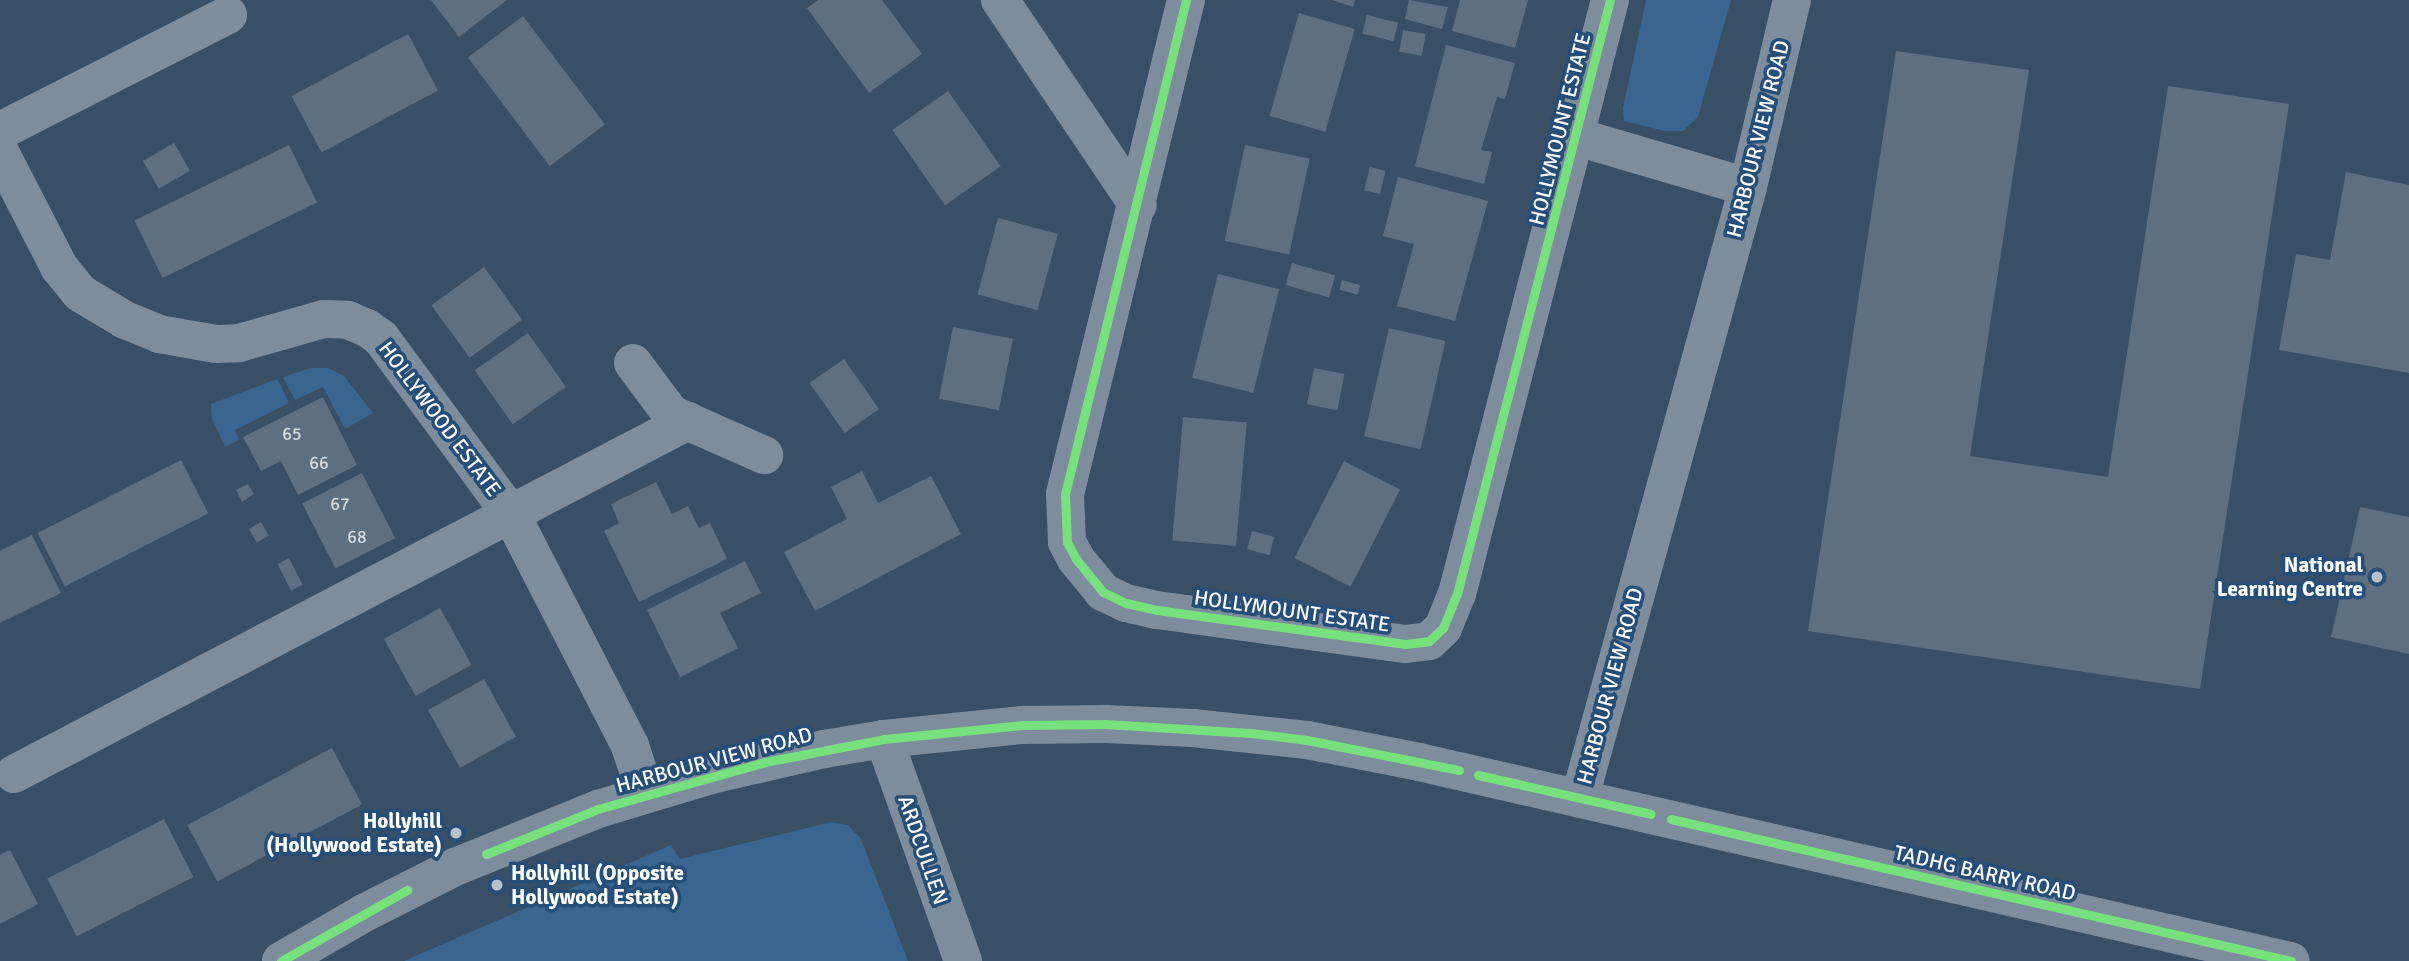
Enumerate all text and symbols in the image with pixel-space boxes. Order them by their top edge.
street label: HOLLYMOUNT ESTATE [1524,30,1596,228]
street label: HARBOUR VIEW ROAD [1721,38,1795,240]
street label: HOLLYWOOD ESTATE [374,337,506,501]
house number: 65 [282,423,302,445]
house number: 66 [309,452,329,474]
house number: 67 [330,493,350,515]
house number: 68 [347,526,367,548]
place label: National Learning Centre [2217,552,2363,602]
marker: National Learning Centre [2369,569,2385,585]
street label: HOLLYMOUNT ESTATE [1192,585,1392,637]
street label: HARBOUR VIEW ROAD [1572,585,1648,787]
street label: HARBOUR VIEW ROAD [613,722,815,798]
street label: ARDCULLEN [893,792,953,908]
place label: Hollyhill (Hollywood Estate) [266,808,442,858]
marker: Hollyhill (Hollywood Estate) [448,825,464,841]
street label: TADHG BARRY ROAD [1892,840,2078,906]
place label: Hollyhill (Opposite Hollywood Estate) [511,860,684,910]
marker: Hollyhill (Opposite Hollywood Estate) [489,877,505,893]

